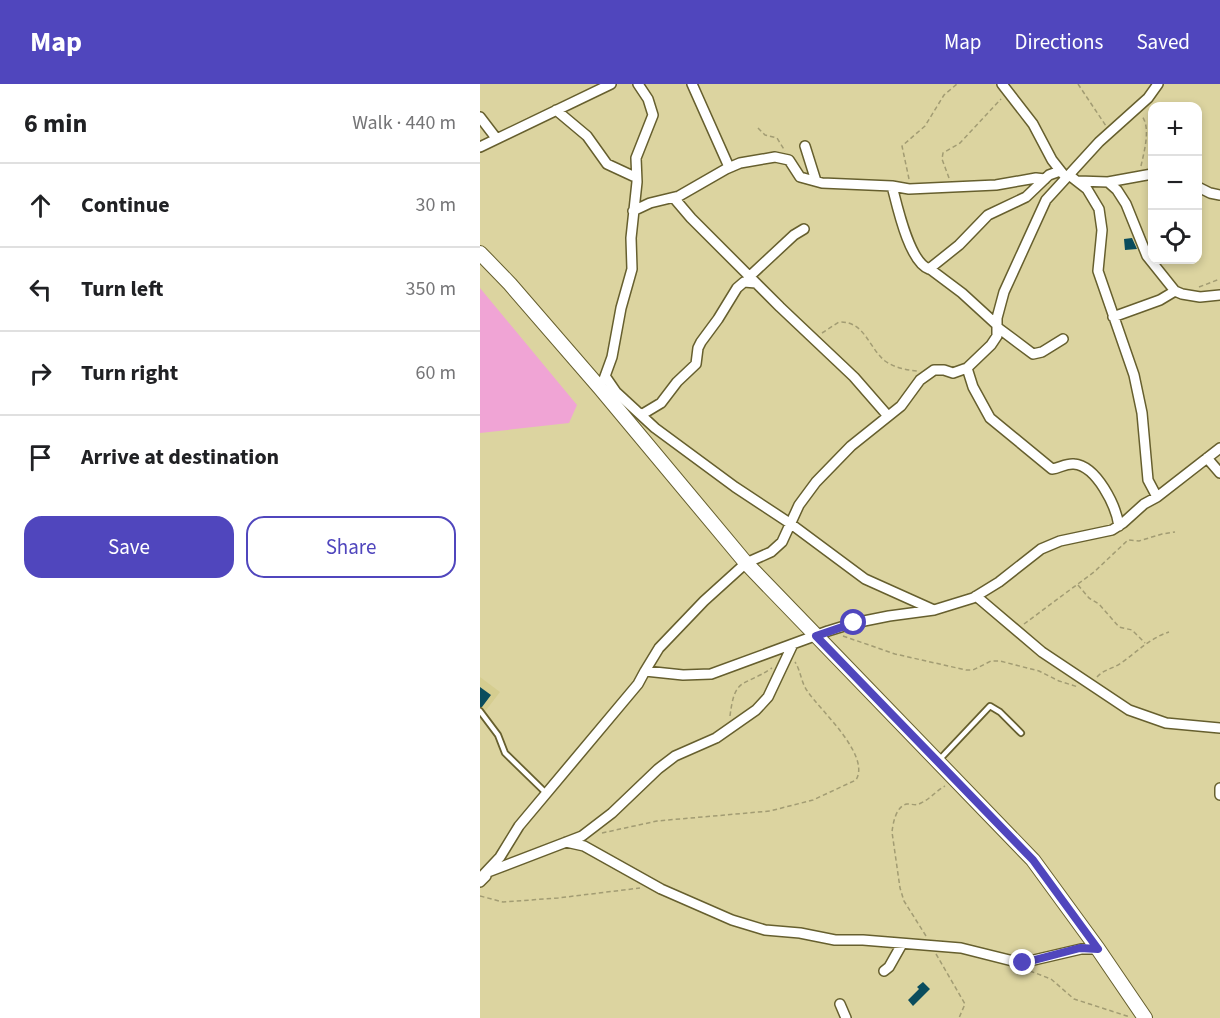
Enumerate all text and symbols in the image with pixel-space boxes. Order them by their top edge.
text: Map [30,22,82,62]
text: Map [944,27,982,57]
text: Directions [1015,27,1103,57]
text: Saved [1136,27,1190,57]
map controls [1148,102,1202,264]
button: + [1148,102,1202,156]
text: 6 min [24,105,87,142]
text: Walk · 440 m [352,109,456,137]
button: − [1148,156,1202,210]
icon: ahead [24,189,57,222]
text: Continue [81,189,170,221]
text: 30 m [416,191,456,219]
button: locate [1148,210,1202,264]
icon: left [24,273,57,306]
text: Turn left [81,273,163,305]
text: 350 m [406,275,456,303]
icon: right [24,357,57,390]
text: Turn right [81,357,178,389]
text: 60 m [416,359,456,387]
icon: arrive [24,441,57,474]
text: Arrive at destination [81,441,279,473]
button: Save [24,516,234,578]
button: Share [246,516,456,578]
route start [840,609,866,635]
route end [1009,949,1035,975]

